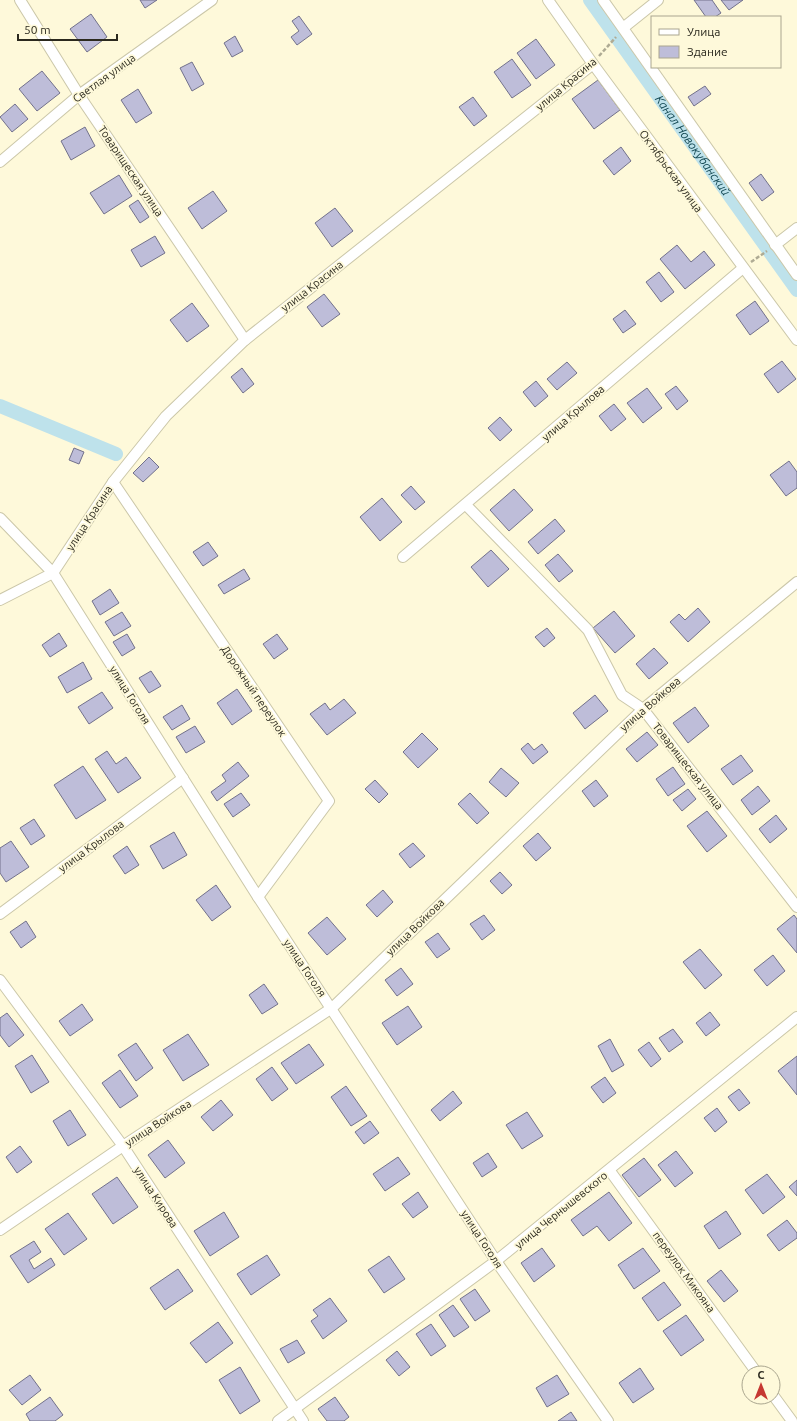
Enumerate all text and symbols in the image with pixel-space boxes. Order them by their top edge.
scale bar [18,16,117,42]
legend [651,16,781,68]
text: 50 m [24,23,51,36]
text: Улица [687,25,720,38]
text: Здание [687,45,728,58]
street label: Светлая улица [70,51,138,105]
street label: улица Красина [533,55,599,113]
water label: Канал Новокубанский [653,92,734,198]
street label: Товарищеская улица [96,123,166,219]
street label: Октябрьская улица [637,128,705,214]
street label: улица Красина [279,258,345,314]
street label: улица Крылова [539,383,607,443]
street label: улица Красина [64,483,114,553]
street label: Дорожный переулок [219,643,289,739]
street label: улица Гоголя [107,664,153,726]
street label: улица Войкова [617,674,683,734]
street label: Товарищеская улица [650,720,726,812]
street label: улица Крылова [56,818,126,874]
street label: улица Войкова [383,896,447,958]
street label: улица Гоголя [281,937,329,999]
street label: улица Войкова [123,1097,193,1149]
street label: улица Кирова [132,1164,180,1230]
street label: улица Чернышевского [512,1169,610,1251]
street label: улица Гоголя [459,1208,505,1270]
street label: переулок Микояна [651,1229,717,1315]
north arrow [741,1365,781,1405]
text: С [757,1369,765,1381]

